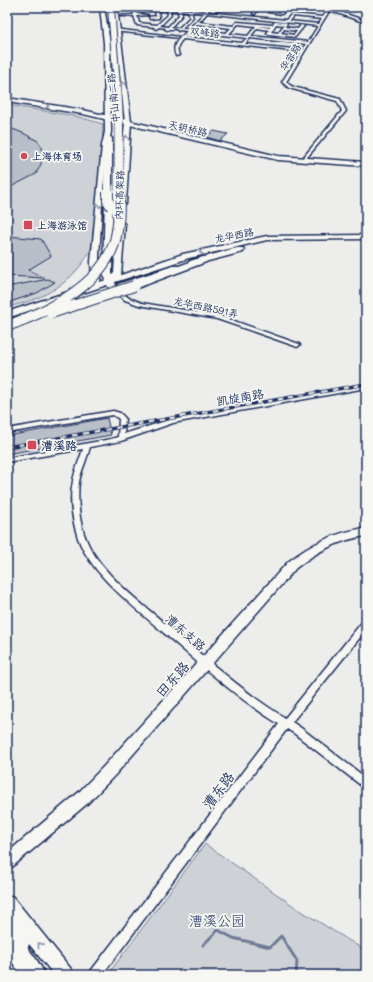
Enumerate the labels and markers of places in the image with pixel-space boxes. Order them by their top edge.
place label: 上海体育场 [32,149,82,163]
marker: 上海体育场 [19,151,29,161]
place label: 上海游泳馆 [37,218,87,232]
marker: 上海游泳馆 [22,219,34,231]
place label: 漕溪路 [41,437,77,453]
marker: 漕溪路 [26,439,38,451]

